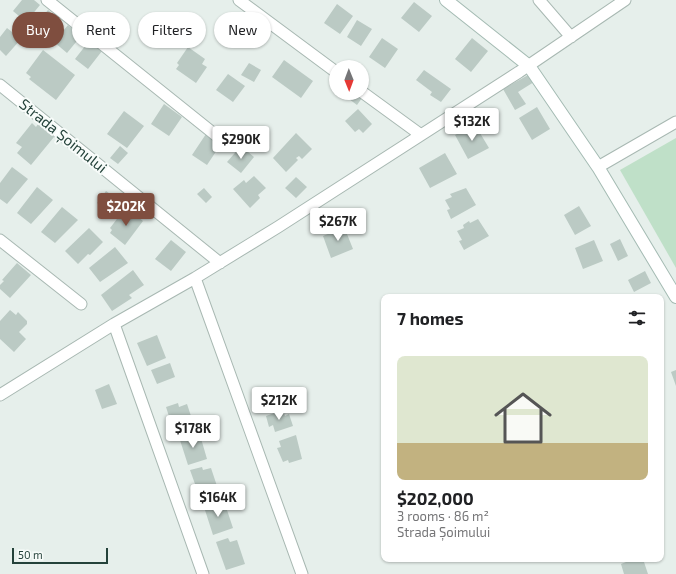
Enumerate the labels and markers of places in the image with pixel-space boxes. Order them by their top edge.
pin: $132K [444,108,500,142]
pin: $290K [213,126,269,160]
pin: $202K [98,193,154,227]
pin: $267K [310,208,366,242]
pin: $212K [251,387,307,421]
pin: $178K [165,415,221,449]
pin: $164K [190,484,246,518]

